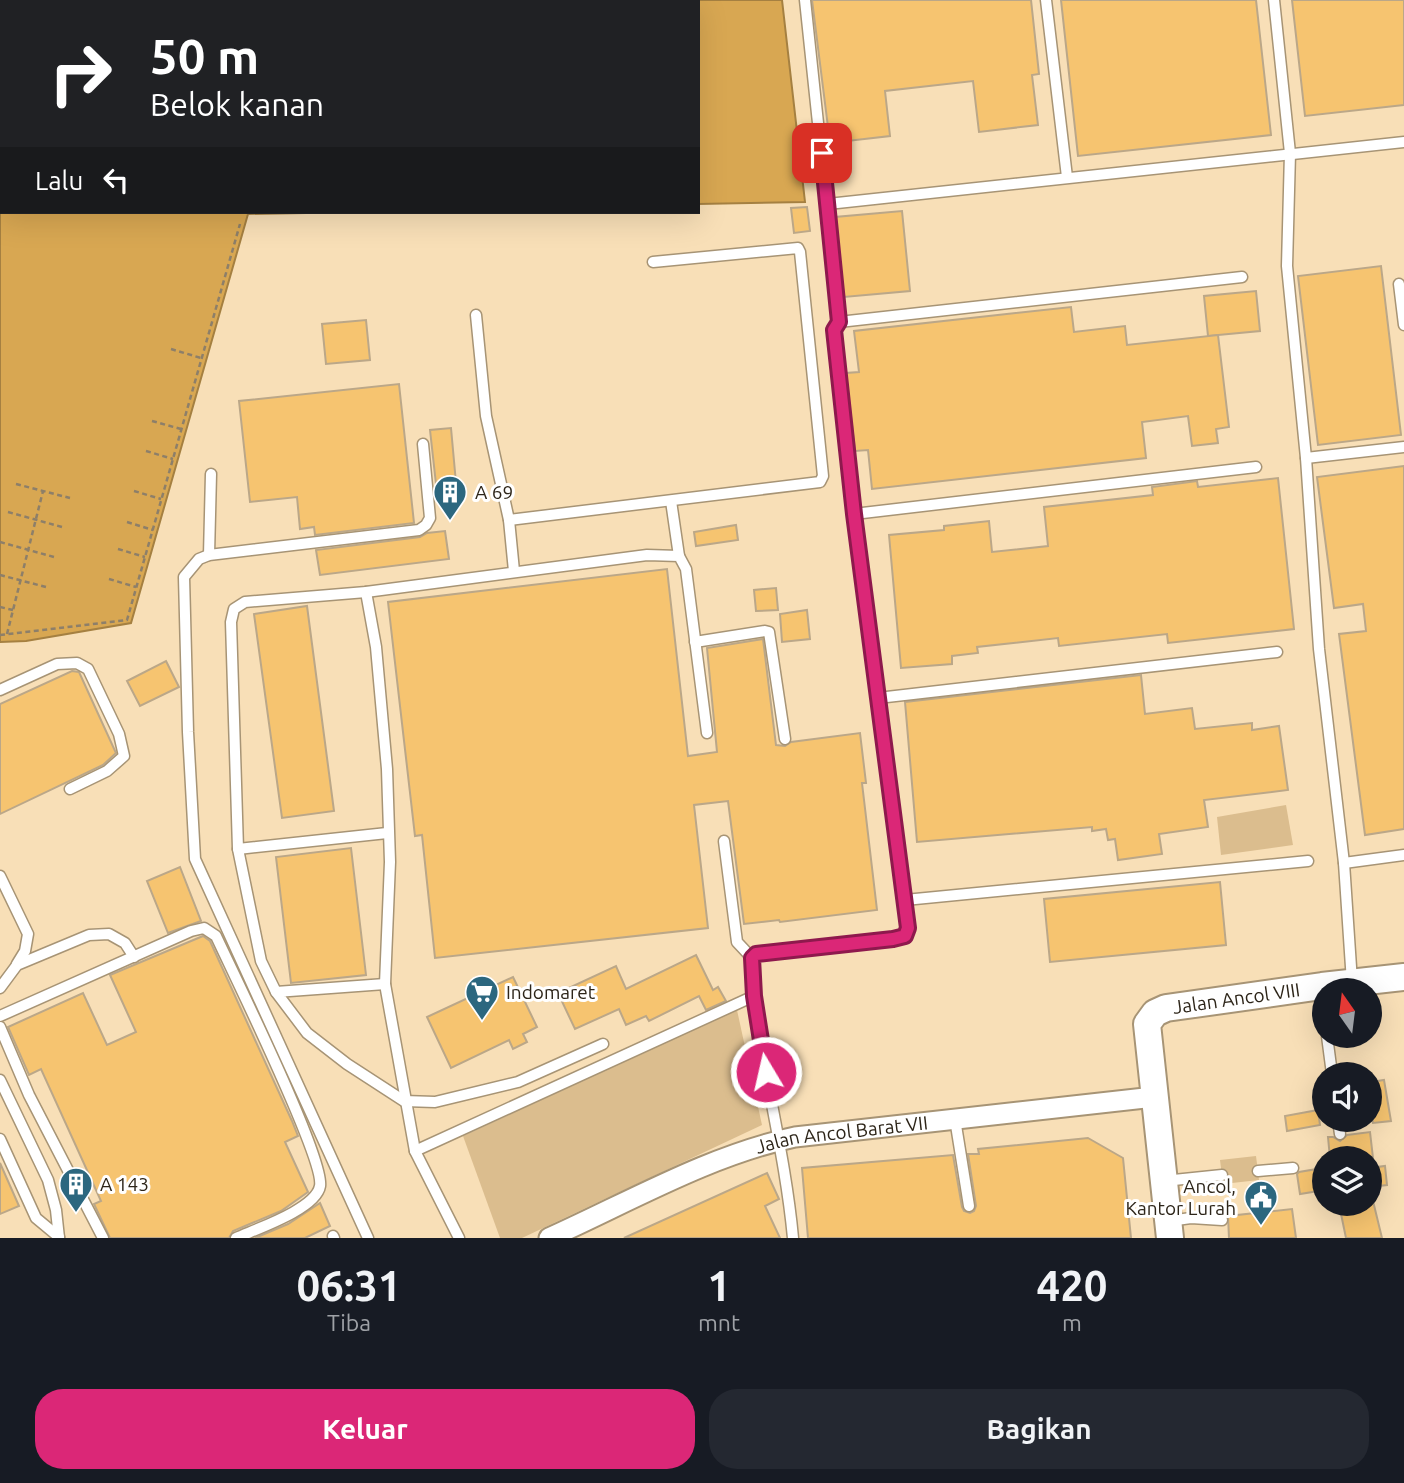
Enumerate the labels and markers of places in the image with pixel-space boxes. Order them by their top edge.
pin [792,123,852,183]
building icon: A 69 [431,473,469,522]
place label: A 69 [475,481,513,503]
supermarket icon: Indomaret [463,973,501,1022]
place label: Indomaret [506,981,596,1003]
building icon: A 143 [57,1165,95,1214]
place label: A 143 [100,1173,149,1195]
place label: Ancol, Kantor Lurah [1125,1175,1236,1219]
public building icon: Ancol, Kantor Lurah [1242,1178,1280,1227]

